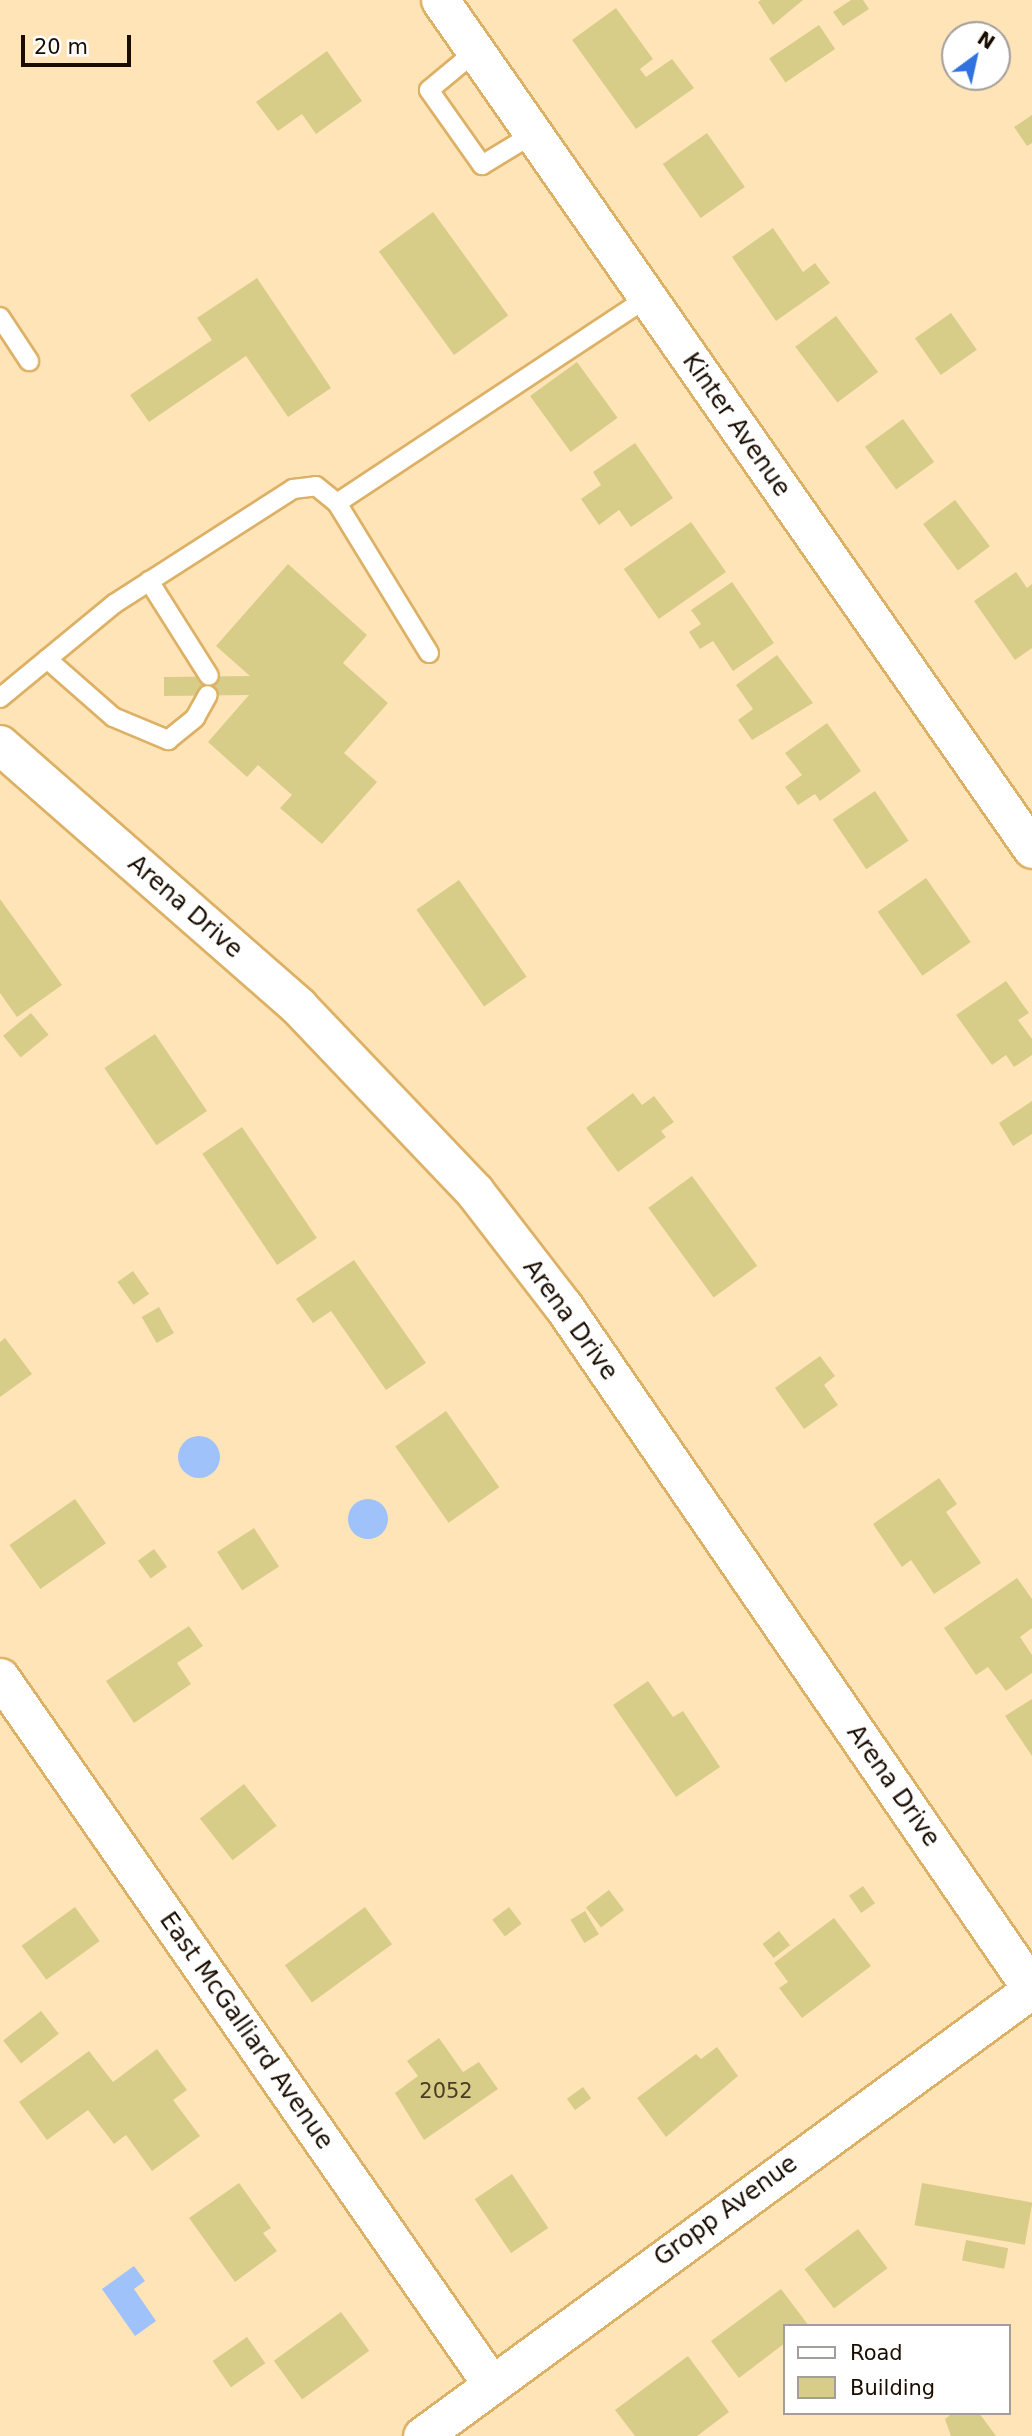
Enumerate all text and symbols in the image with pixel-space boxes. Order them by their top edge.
scale bar [24,21,135,65]
north arrow [941,21,1011,91]
text: N [974,27,999,54]
text: 20 m [34,35,88,59]
street label: Kinter Avenue [676,348,796,502]
street label: Arena Drive [122,850,248,964]
street label: Arena Drive [517,1254,623,1386]
street label: Arena Drive [840,1720,946,1852]
street label: East McGalliard Avenue [153,1907,339,2155]
house number: 2052 [419,2078,473,2104]
street label: Gropp Avenue [649,2149,803,2273]
legend [783,2324,1011,2415]
text: Road [850,2341,903,2365]
text: Building [850,2376,935,2400]

